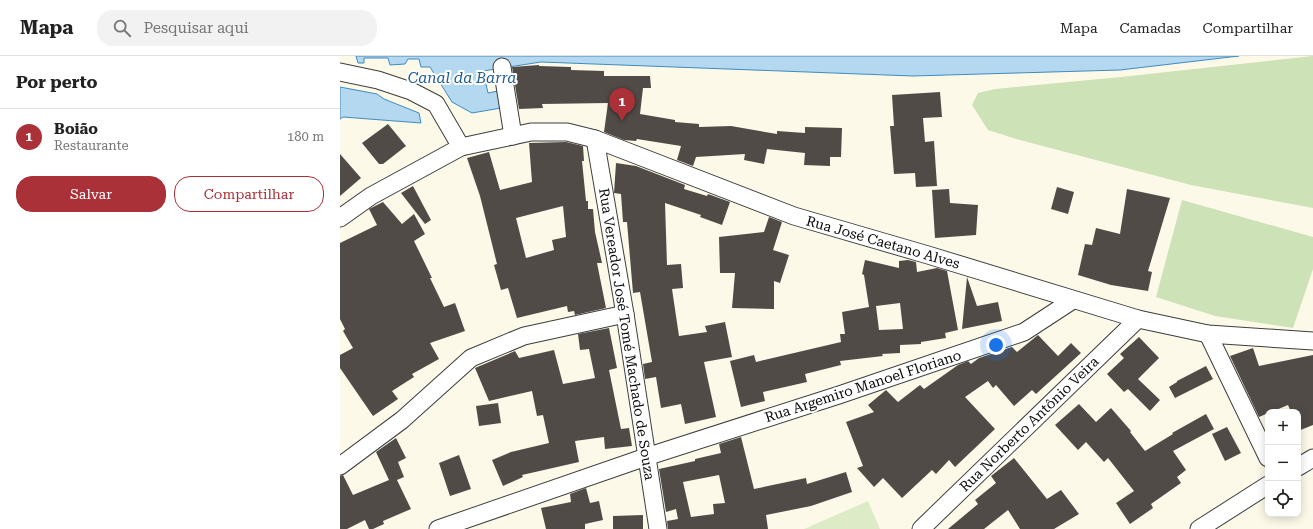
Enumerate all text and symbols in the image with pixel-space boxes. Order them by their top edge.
search box [97,10,377,46]
text: Mapa [20,16,73,39]
icon: search [111,17,133,39]
text: Pesquisar aqui [143,19,249,37]
text: Mapa [1060,20,1097,36]
text: Camadas [1119,20,1181,36]
text: Compartilhar [1203,20,1293,36]
water label: Canal da Barra [408,69,516,87]
text: Por perto [16,72,97,92]
pin: 1 [609,88,635,121]
text: Boião [54,120,98,138]
text: 1 [25,129,33,144]
text: 180 m [287,129,324,144]
text: Restaurante [54,138,129,153]
button: Salvar [16,176,166,212]
button: Compartilhar [174,176,324,212]
street label: Rua Vereador José Tomé Machado de Souza [596,187,658,482]
street label: Rua José Caetano Alves [804,212,962,272]
your location [986,335,1006,355]
street label: Rua Argemiro Manoel Floriano [763,347,963,425]
street label: Rua Norberto Antônio Veira [956,353,1102,495]
map controls [1265,409,1301,517]
button: + [1265,409,1301,445]
button: − [1265,445,1301,481]
button: locate [1265,481,1301,517]

